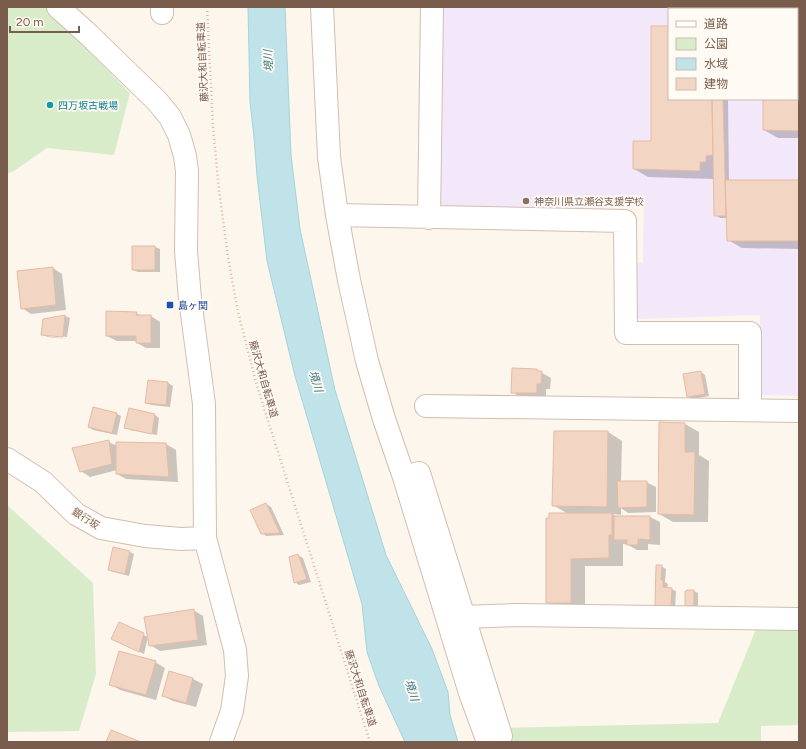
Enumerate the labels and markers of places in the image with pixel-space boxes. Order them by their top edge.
place label: 四万坂古戦場 [58,99,118,112]
marker: 四万坂古戦場 [45,100,55,110]
place label: 神奈川県立瀬谷支援学校 [534,195,644,208]
marker: 神奈川県立瀬谷支援学校 [521,196,531,206]
place label: 島ヶ関 [178,299,208,312]
marker: 島ヶ関 [165,300,175,310]

